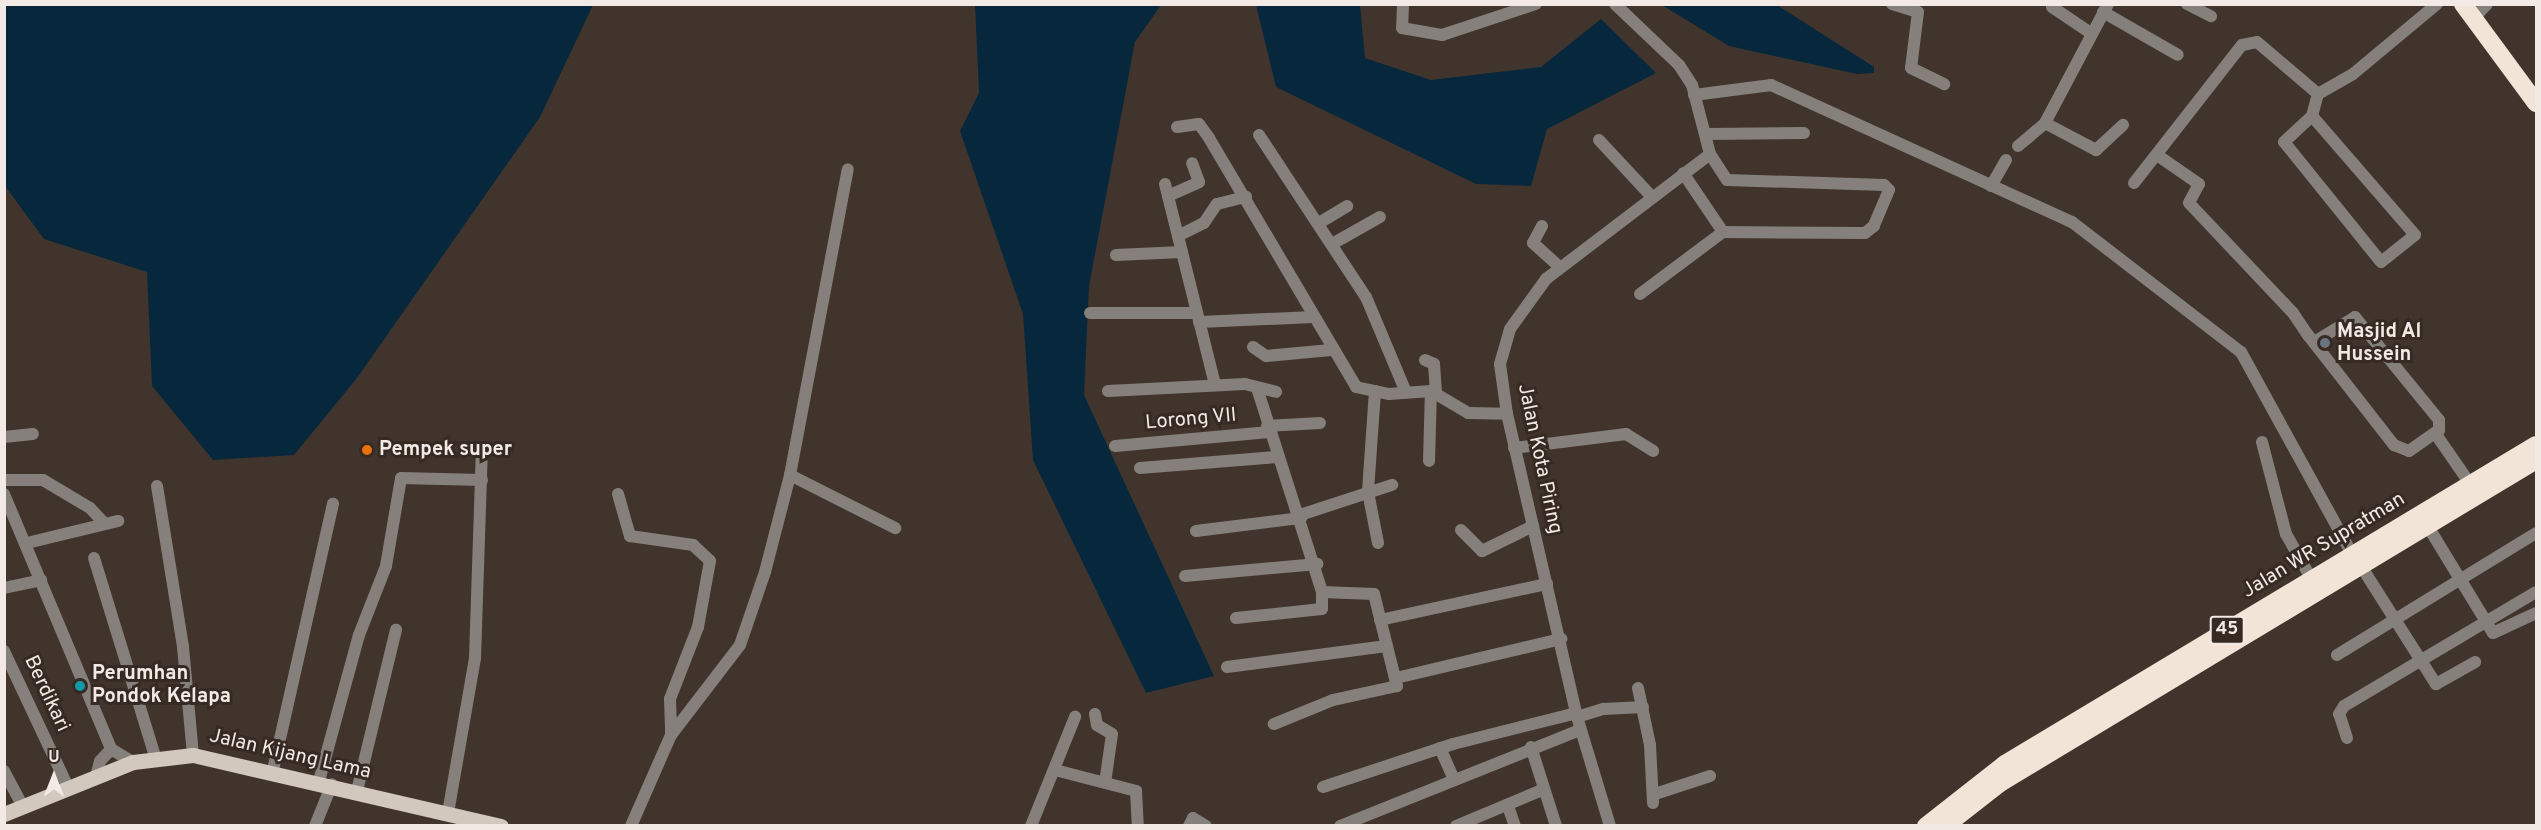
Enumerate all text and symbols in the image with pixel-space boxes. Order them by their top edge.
place label: Masjid Al Hussein [2337,320,2422,367]
marker: Masjid Al Hussein [2318,336,2332,350]
street label: Jalan Kota Piring [1511,382,1567,536]
street label: Lorong VII [1144,404,1238,436]
place label: Pempek super [379,438,512,462]
marker: Pempek super [360,443,374,457]
street label: Jalan WR Supratman [2238,488,2410,604]
road number: 45 [2209,615,2245,645]
street label: Berdikari [18,652,74,736]
place label: Perumhan Pondok Kelapa [92,662,231,709]
marker: Perumhan Pondok Kelapa [73,679,87,693]
street label: Jalan Kijang Lama [207,725,373,785]
north arrow [24,746,84,806]
text: U [48,748,60,768]

